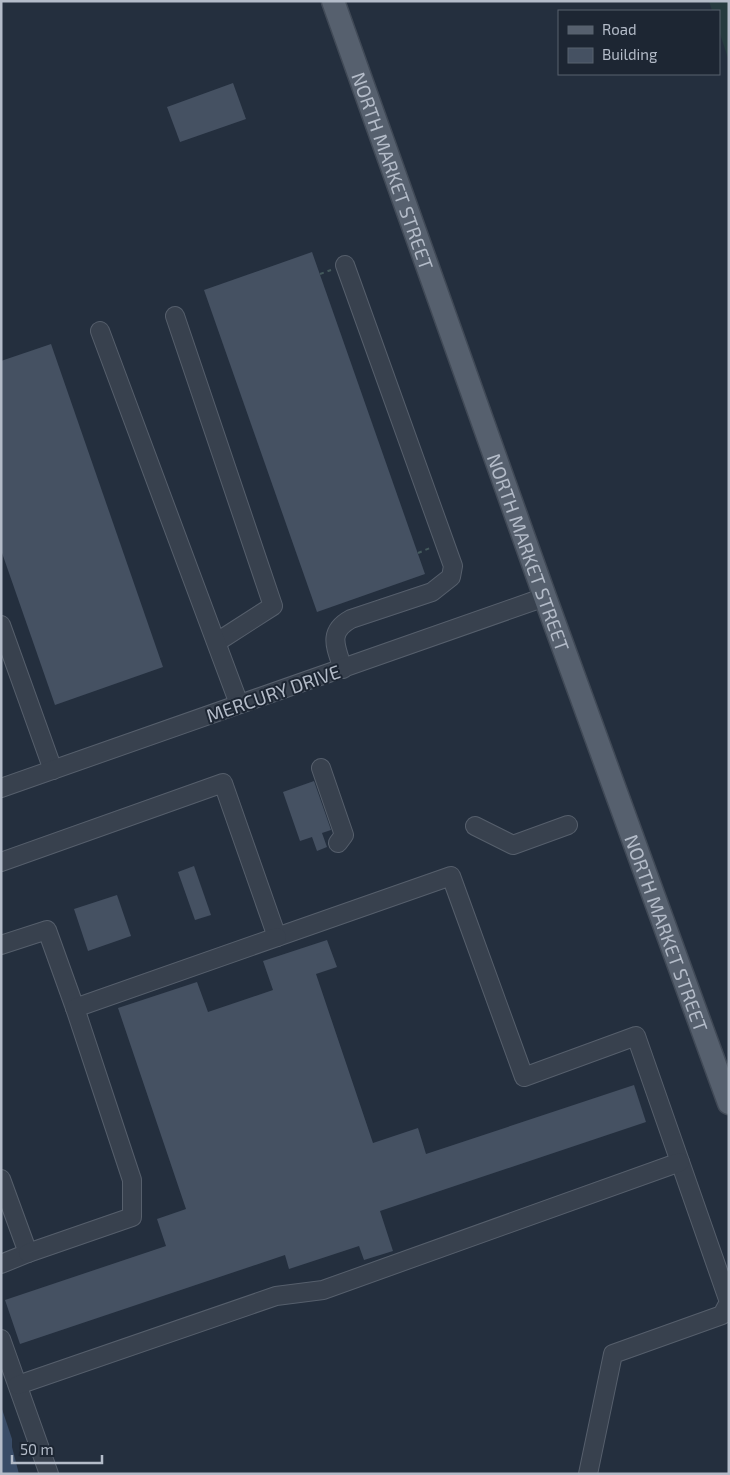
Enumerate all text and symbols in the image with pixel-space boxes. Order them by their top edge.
legend [558,10,720,75]
text: Road [602,20,637,38]
text: Building [602,45,658,63]
street label: NORTH MARKET STREET [348,69,439,273]
street label: NORTH MARKET STREET [483,450,575,654]
street label: MERCURY DRIVE [203,659,343,727]
street label: NORTH MARKET STREET [621,831,714,1035]
scale bar [12,1432,102,1464]
text: 50 m [20,1440,54,1458]

